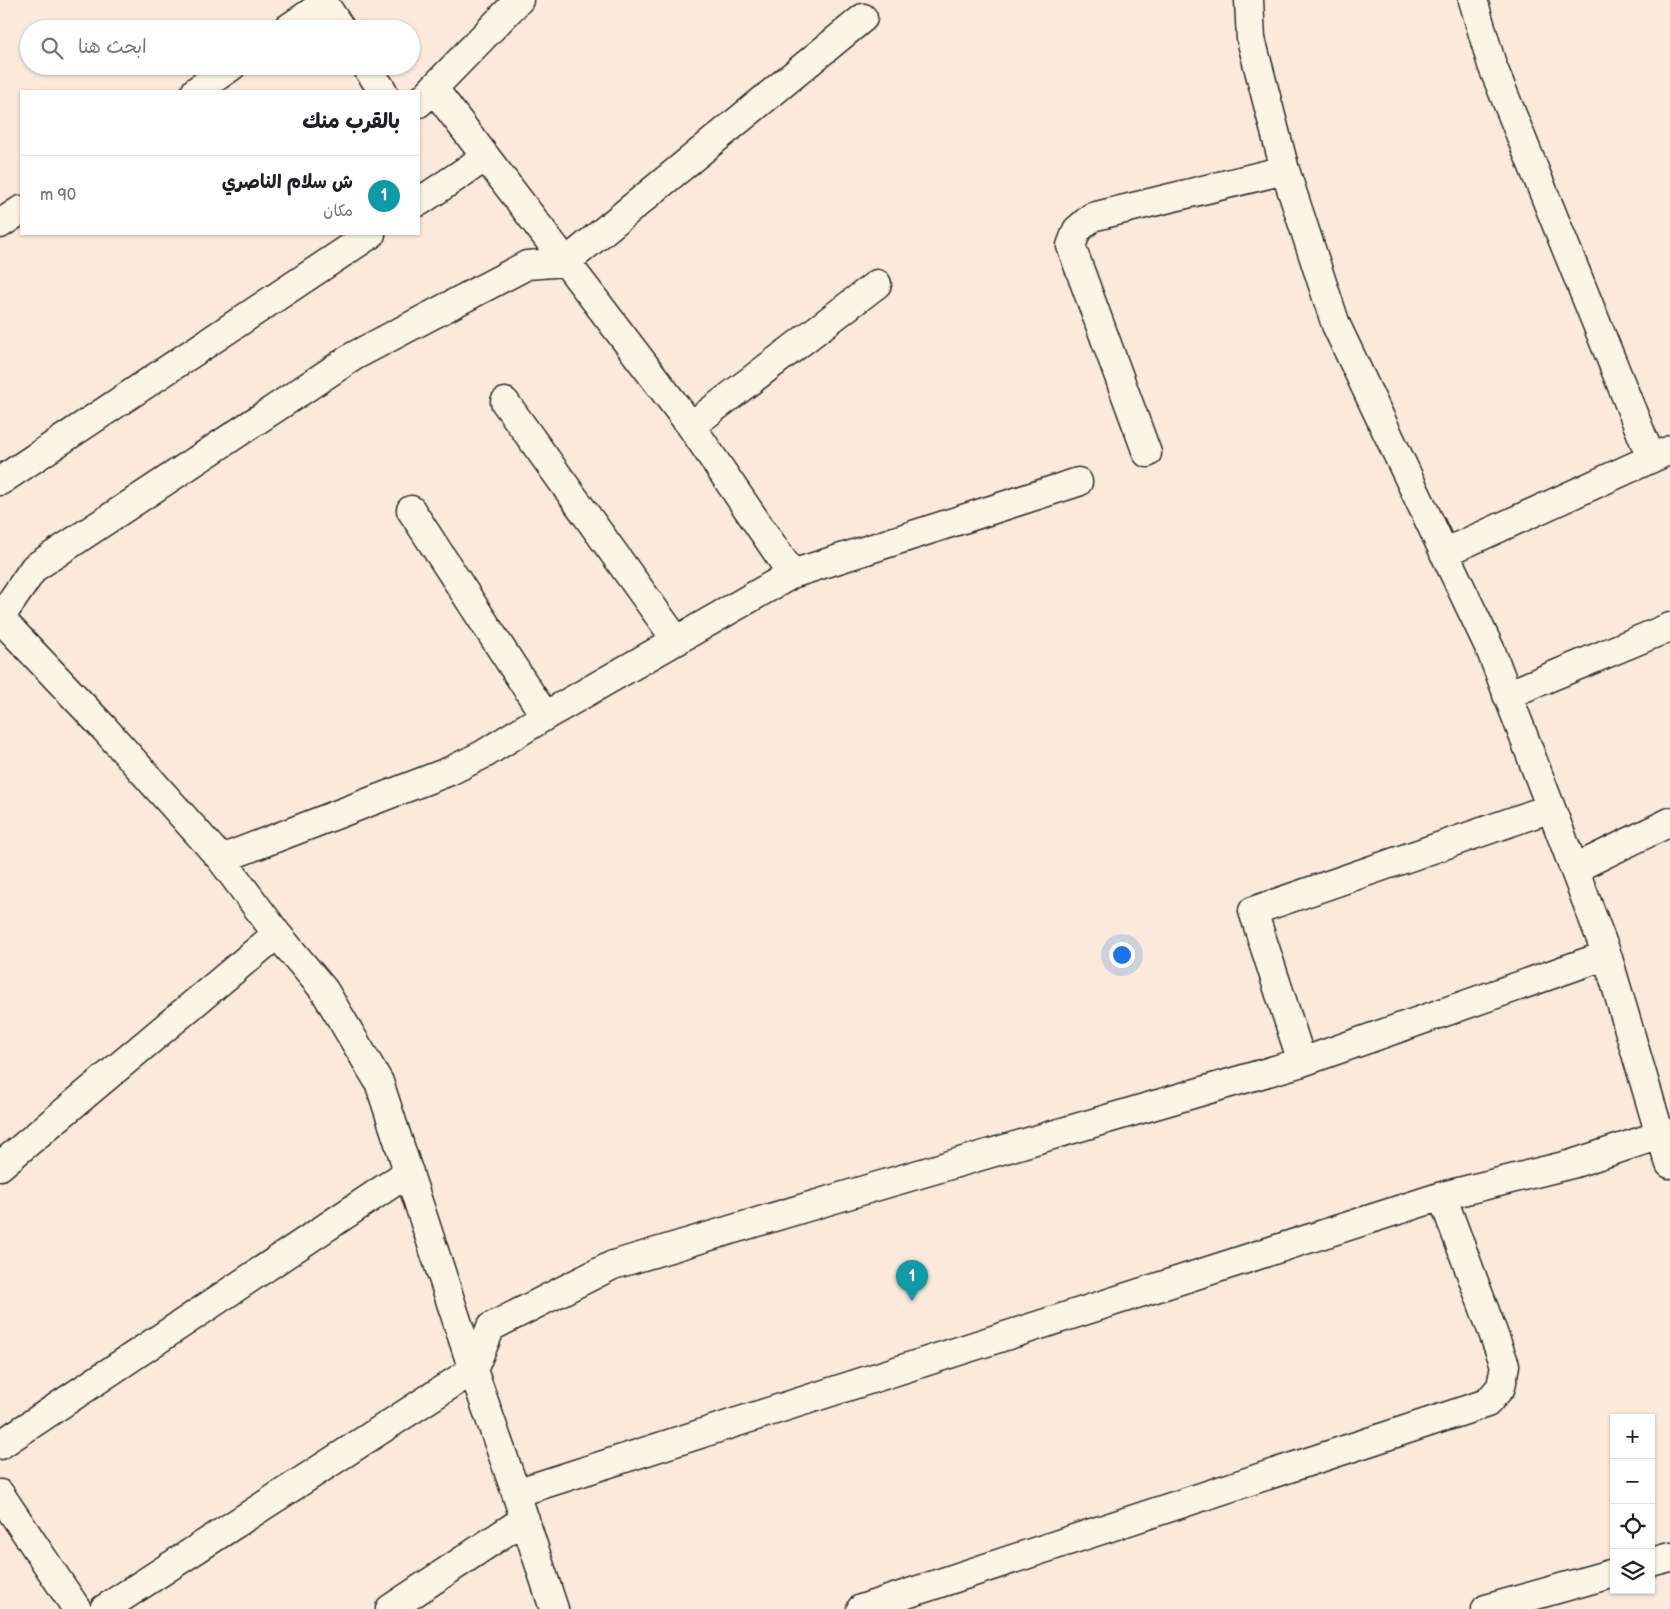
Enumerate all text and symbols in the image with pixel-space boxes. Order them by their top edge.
search box [20,20,420,75]
icon: search [38,34,66,62]
text: ابحث هنا [78,36,147,59]
text: بالقرب منك [302,109,400,134]
text: ش سلام الناصري [222,171,353,194]
text: 90 m [40,186,76,205]
text: 1 [381,186,387,205]
text: مكان [323,202,353,221]
your location [1109,942,1135,968]
pin: 1 [896,1260,928,1301]
map controls [1610,1414,1655,1594]
button: + [1610,1414,1655,1459]
button: − [1610,1459,1655,1504]
button: locate [1610,1504,1655,1549]
button: layers [1610,1549,1655,1594]

